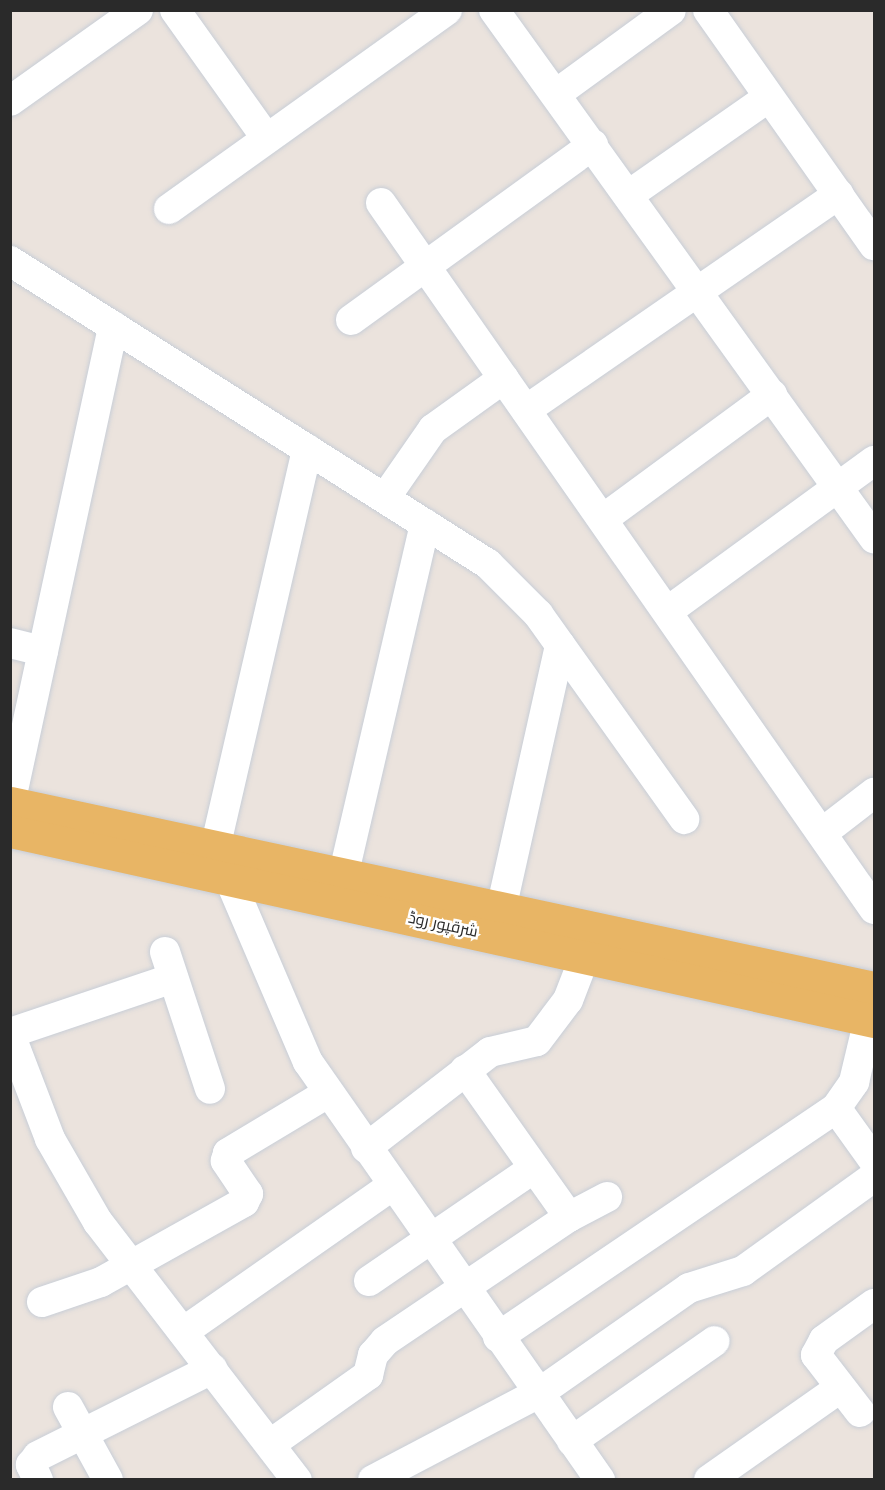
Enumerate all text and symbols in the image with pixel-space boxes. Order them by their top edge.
street label: شرقپور روڈ [406,908,480,942]

